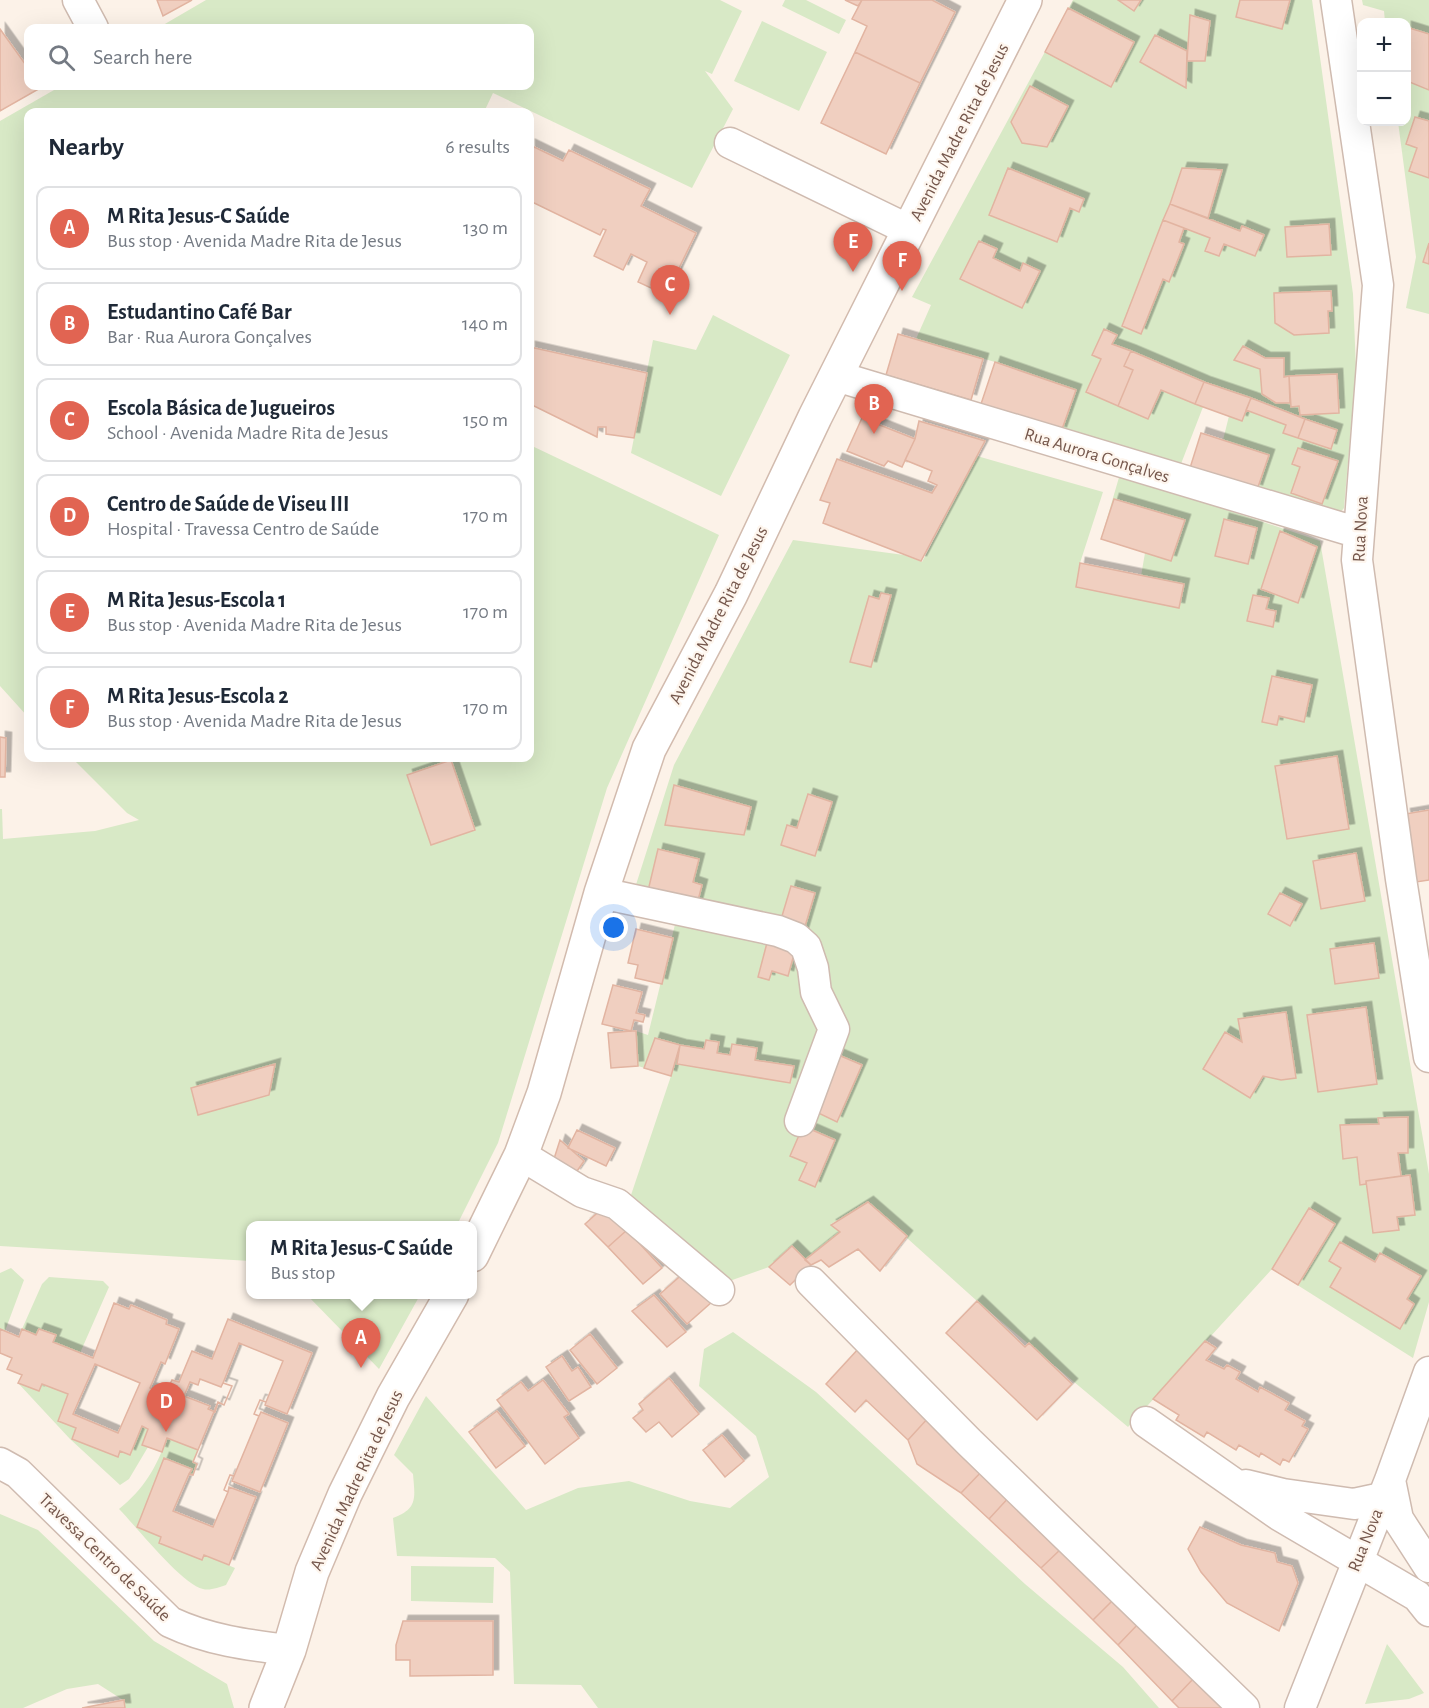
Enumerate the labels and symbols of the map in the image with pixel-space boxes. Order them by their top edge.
street label: Avenida Madre Rita de Jesus [907,41,1013,224]
pin: E [834,222,872,272]
pin: F [882,242,922,291]
pin: C [650,266,690,315]
pin: B [854,384,894,434]
street label: Rua Aurora Gonçalves [1022,425,1171,487]
street label: Rua Nova [1350,495,1372,563]
street label: Avenida Madre Rita de Jesus [666,524,772,707]
your location [599,913,628,942]
pin: A [342,1318,380,1368]
pin: D [146,1382,186,1432]
street label: Avenida Madre Rita de Jesus [307,1387,407,1573]
street label: Travessa Centro de Saúde [35,1490,174,1625]
street label: Rua Nova [1345,1506,1387,1574]

